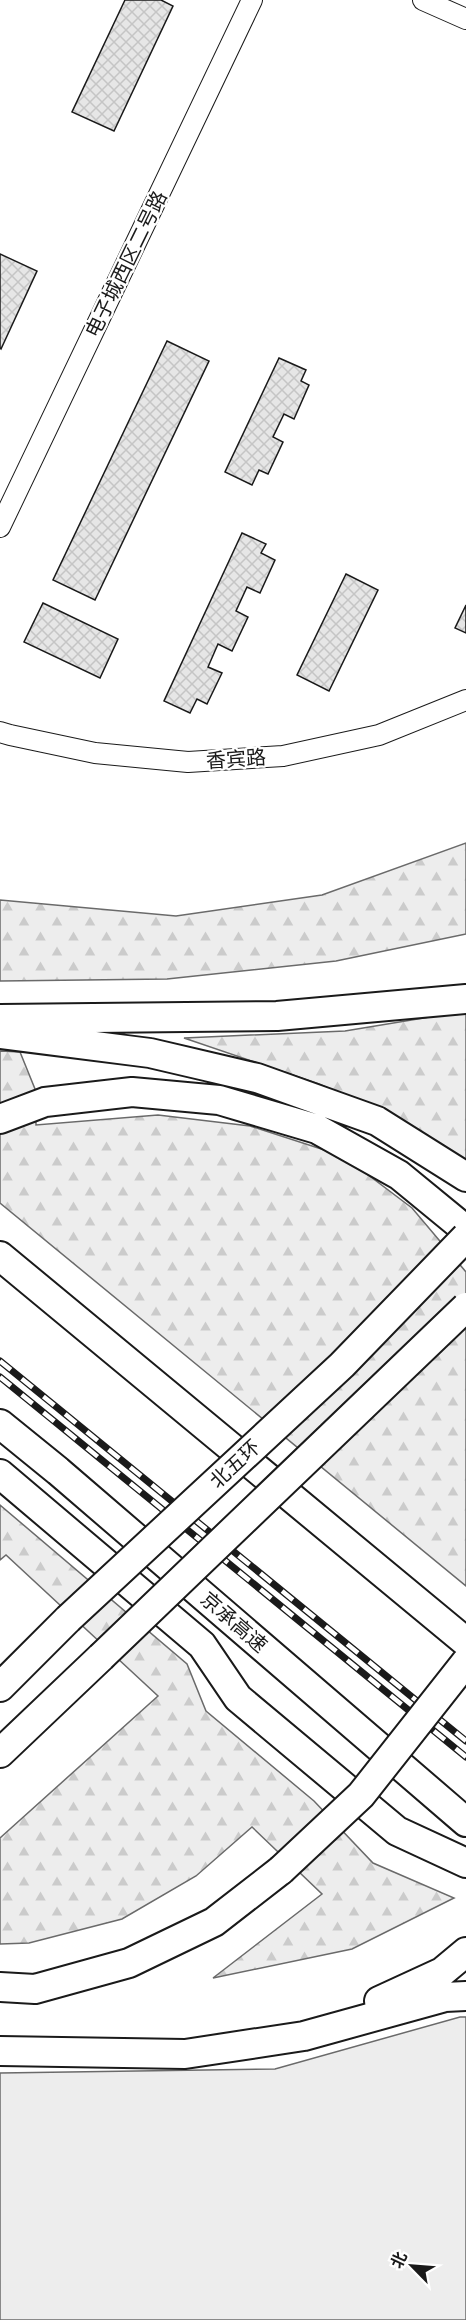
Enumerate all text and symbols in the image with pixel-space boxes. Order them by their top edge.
street label: 电子城西区二号路 [79,186,173,342]
street label: 香宾路 [205,744,267,774]
street label: 北五环 [204,1434,266,1494]
street label: 京承高速 [195,1586,273,1658]
north arrow [382,2236,442,2296]
text: 北 [386,2248,412,2272]

